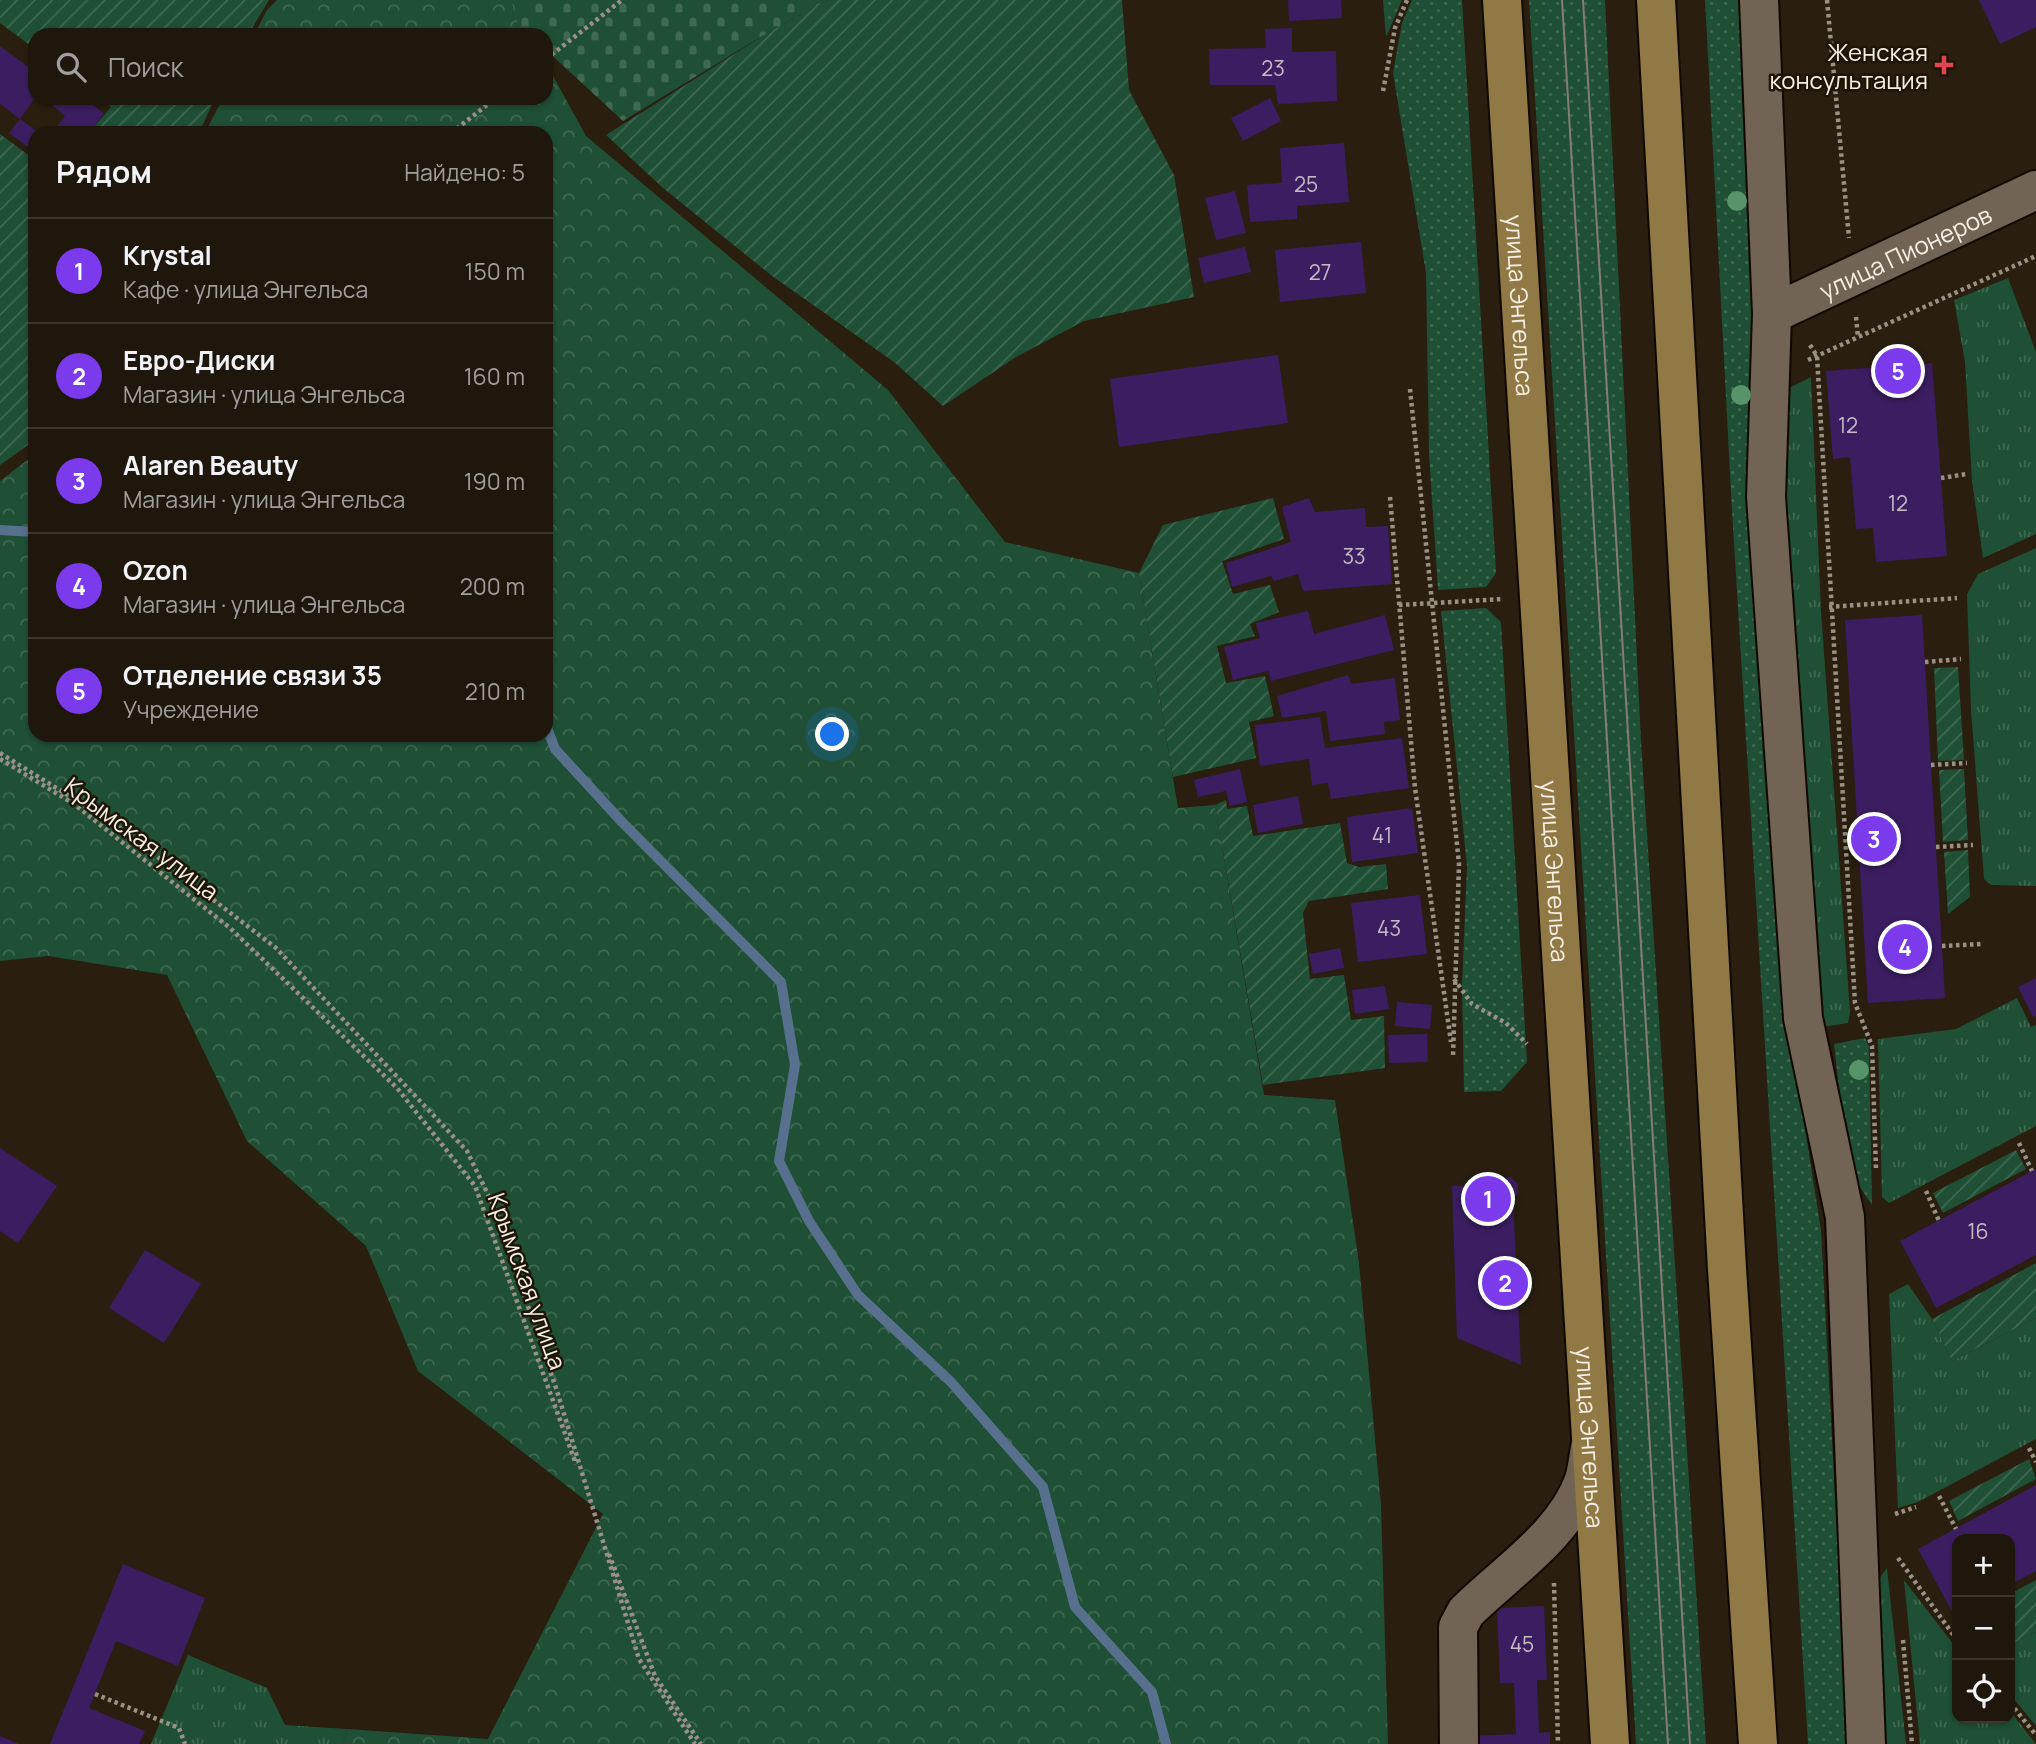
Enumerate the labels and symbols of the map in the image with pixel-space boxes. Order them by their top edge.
place label: Женская консультация [1770,35,1928,96]
house number: 23 [1261,54,1285,82]
marker: Женская консультация [1934,55,1954,75]
house number: 25 [1294,170,1318,198]
street label: улица Пионеров [1814,197,1997,306]
street label: улица Энгельса [1499,214,1543,397]
house number: 27 [1309,258,1331,286]
pin: 5 [1875,345,1921,397]
house number: 12 [1838,411,1858,439]
house number: 12 [1888,489,1908,517]
house number: 33 [1342,542,1366,570]
your location [815,717,849,751]
street label: Крымская улица [58,769,226,907]
street label: улица Энгельса [1534,779,1578,963]
pin: 3 [1851,813,1897,865]
house number: 41 [1372,821,1392,849]
house number: 43 [1377,914,1401,942]
pin: 4 [1882,921,1928,973]
pin: 1 [1465,1173,1511,1225]
street label: Крымская улица [481,1188,575,1374]
house number: 16 [1967,1217,1989,1245]
pin: 2 [1482,1257,1528,1309]
street label: улица Энгельса [1569,1345,1613,1529]
house number: 45 [1510,1630,1534,1658]

